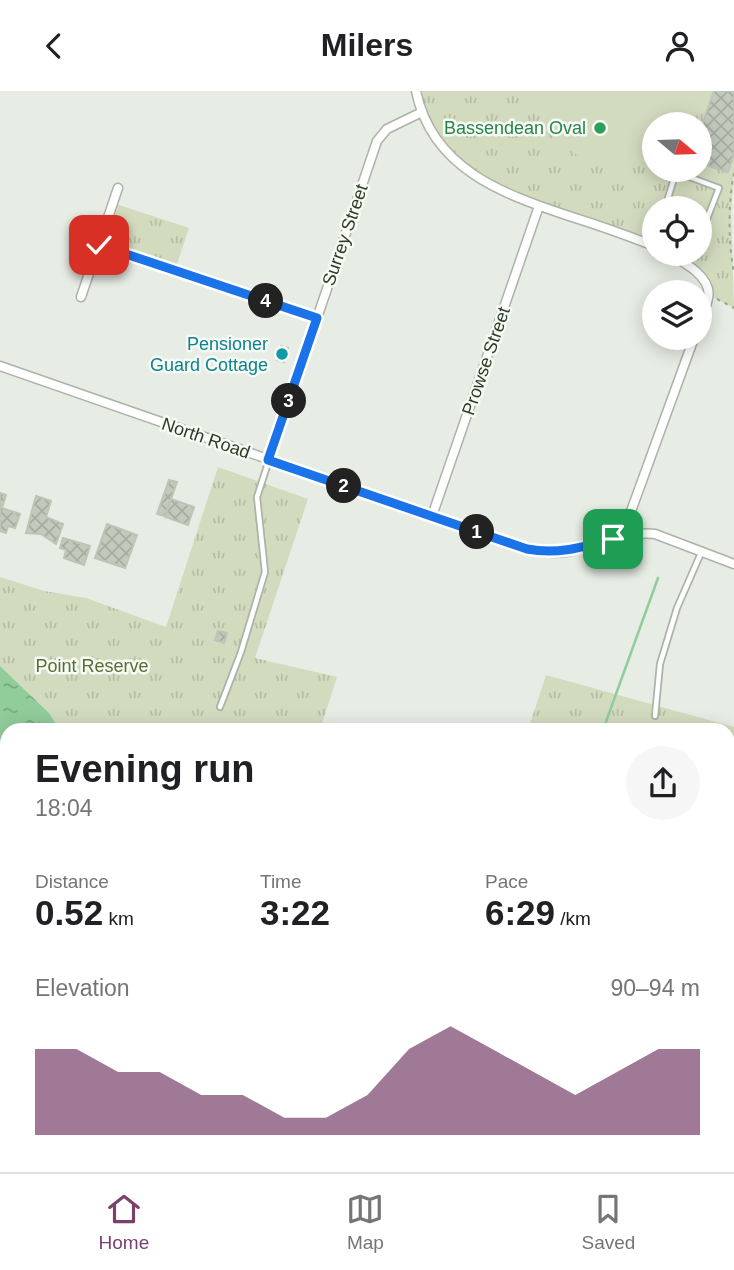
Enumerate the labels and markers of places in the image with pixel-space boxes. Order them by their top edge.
place label: Bassendean Oval [444,118,586,138]
marker: Bassendean Oval [592,120,608,136]
pin [69,215,129,275]
pin: 4 [248,283,284,319]
place label: Pensioner Guard Cottage [150,334,268,375]
marker: Pensioner Guard Cottage [274,346,290,362]
pin: 3 [272,383,306,419]
pin: 2 [326,469,362,503]
pin [583,509,643,569]
pin: 1 [460,515,494,549]

